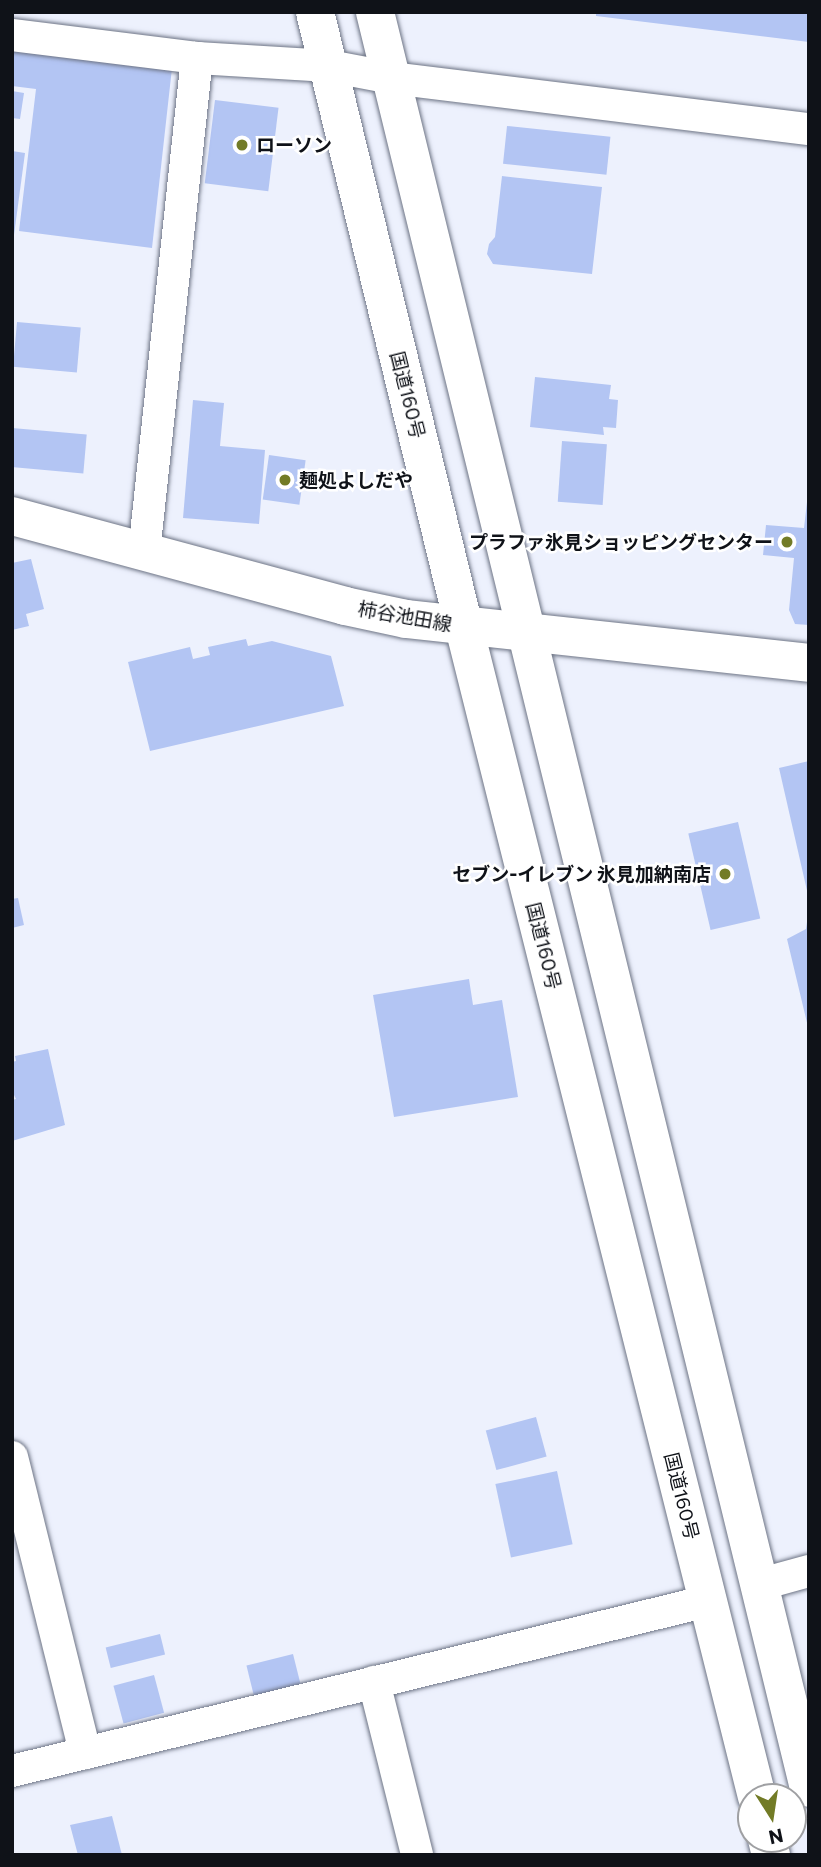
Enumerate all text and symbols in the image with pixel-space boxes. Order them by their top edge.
place label: ローソン [256,134,332,156]
marker: ローソン [234,137,250,153]
street label: 国道160号 [386,349,430,441]
place label: 麺処よしだや [299,469,413,491]
marker: 麺処よしだや [277,472,293,488]
place label: プラファ氷見ショッピングセンター [469,531,773,553]
marker: プラファ氷見ショッピングセンター [779,534,795,550]
street label: 柿谷池田線 [356,597,454,635]
place label: セブン-イレブン 氷見加納南店 [452,863,711,885]
marker: セブン-イレブン 氷見加納南店 [717,866,733,882]
street label: 国道160号 [522,900,566,992]
street label: 国道160号 [660,1450,704,1542]
north arrow [737,1783,807,1853]
text: N [767,1824,785,1850]

